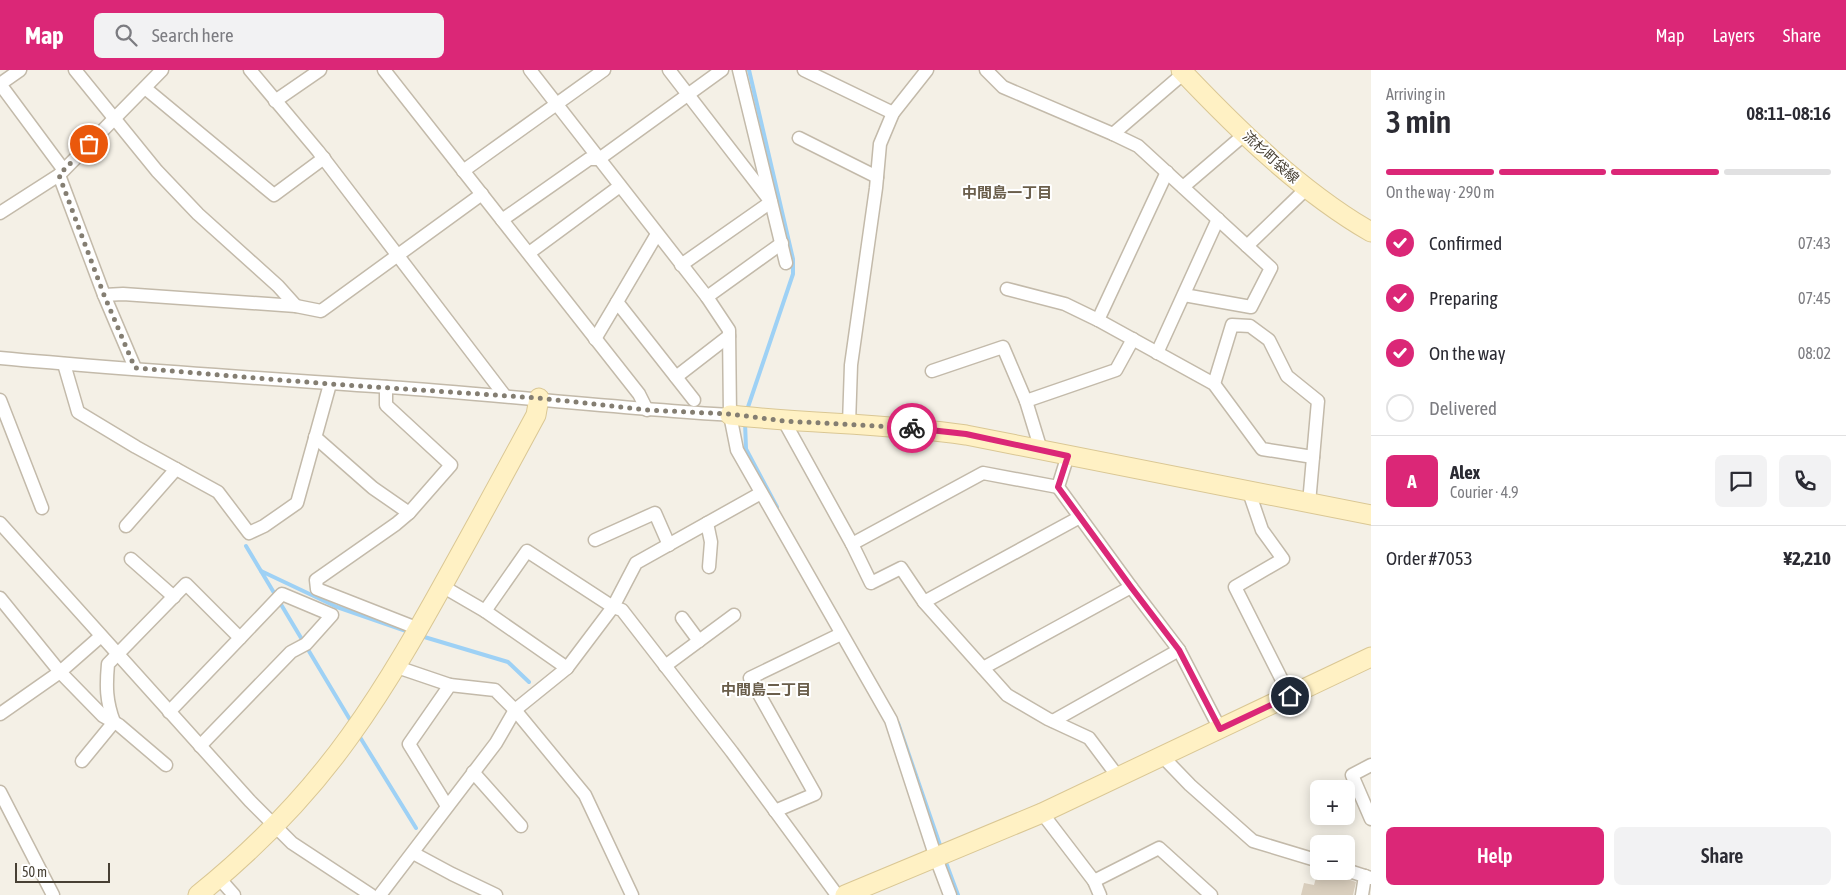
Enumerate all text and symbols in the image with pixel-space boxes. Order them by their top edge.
search box [94,13,444,58]
icon: search [112,21,140,49]
text: Map [25,22,64,49]
text: Search here [152,24,234,46]
text: Map [1655,25,1684,46]
text: Layers [1712,25,1755,46]
text: Share [1783,25,1821,46]
text: Arriving in [1386,85,1446,103]
text: 08:11–08:16 [1746,102,1831,124]
text: 3 min [1386,103,1451,140]
pin [68,123,110,165]
street label: 流杉町袋線 [1240,128,1302,186]
icon: bag [75,130,103,158]
text: On the way · 290 m [1386,183,1495,201]
district label: 中間島一丁目 [962,184,1052,201]
icon: check [1386,229,1414,257]
text: Confirmed [1429,232,1502,254]
text: 07:43 [1798,234,1831,252]
icon: check [1386,284,1414,312]
text: Preparing [1429,287,1498,309]
text: 07:45 [1798,289,1831,307]
icon: check [1386,339,1414,367]
text: On the way [1429,342,1506,364]
text: 08:02 [1798,344,1831,362]
text: Delivered [1429,397,1497,419]
courier [887,403,937,453]
icon: bike [898,414,926,442]
button: chat [1715,455,1767,507]
button: phone [1779,455,1831,507]
text: Alex [1450,461,1480,483]
text: A [1407,470,1417,492]
text: Courier · 4.9 [1450,483,1519,501]
text: Order #7053 [1386,547,1473,569]
text: ¥2,210 [1783,547,1831,569]
pin [1269,675,1311,717]
district label: 中間島二丁目 [721,681,811,698]
icon: home [1276,682,1304,710]
map controls [1310,780,1355,880]
button: + [1310,780,1355,825]
button: Help [1386,827,1604,885]
button: Share [1614,827,1831,885]
button: − [1310,835,1355,880]
scale bar [15,860,110,883]
text: 50 m [22,864,47,880]

